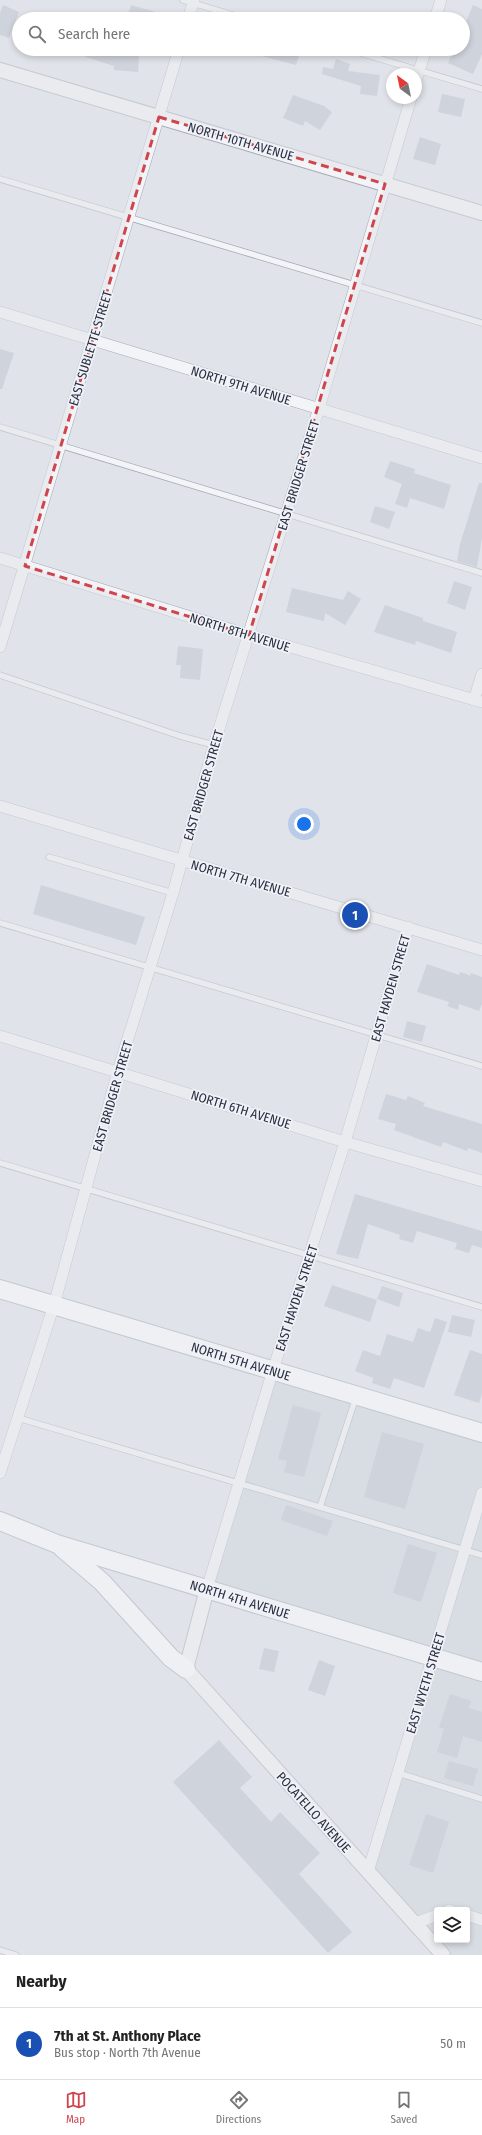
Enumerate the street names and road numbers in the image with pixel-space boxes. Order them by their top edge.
street label: NORTH 10TH AVENUE [186,119,295,164]
street label: EAST SUBLETTE STREET [66,289,115,408]
street label: NORTH 9TH AVENUE [189,363,293,408]
street label: EAST BRIDGER STREET [275,418,322,532]
street label: NORTH 8TH AVENUE [188,610,292,655]
street label: EAST BRIDGER STREET [180,728,226,842]
street label: NORTH 7TH AVENUE [189,857,292,900]
street label: EAST HAYDEN STREET [368,933,413,1043]
street label: EAST BRIDGER STREET [89,1039,135,1153]
street label: NORTH 6TH AVENUE [189,1087,293,1132]
street label: EAST HAYDEN STREET [272,1243,321,1353]
street label: NORTH 5TH AVENUE [189,1339,292,1384]
street label: NORTH 4TH AVENUE [188,1577,292,1622]
street label: EAST WYETH STREET [403,1631,448,1736]
street label: POCATELLO AVENUE [274,1769,354,1856]

